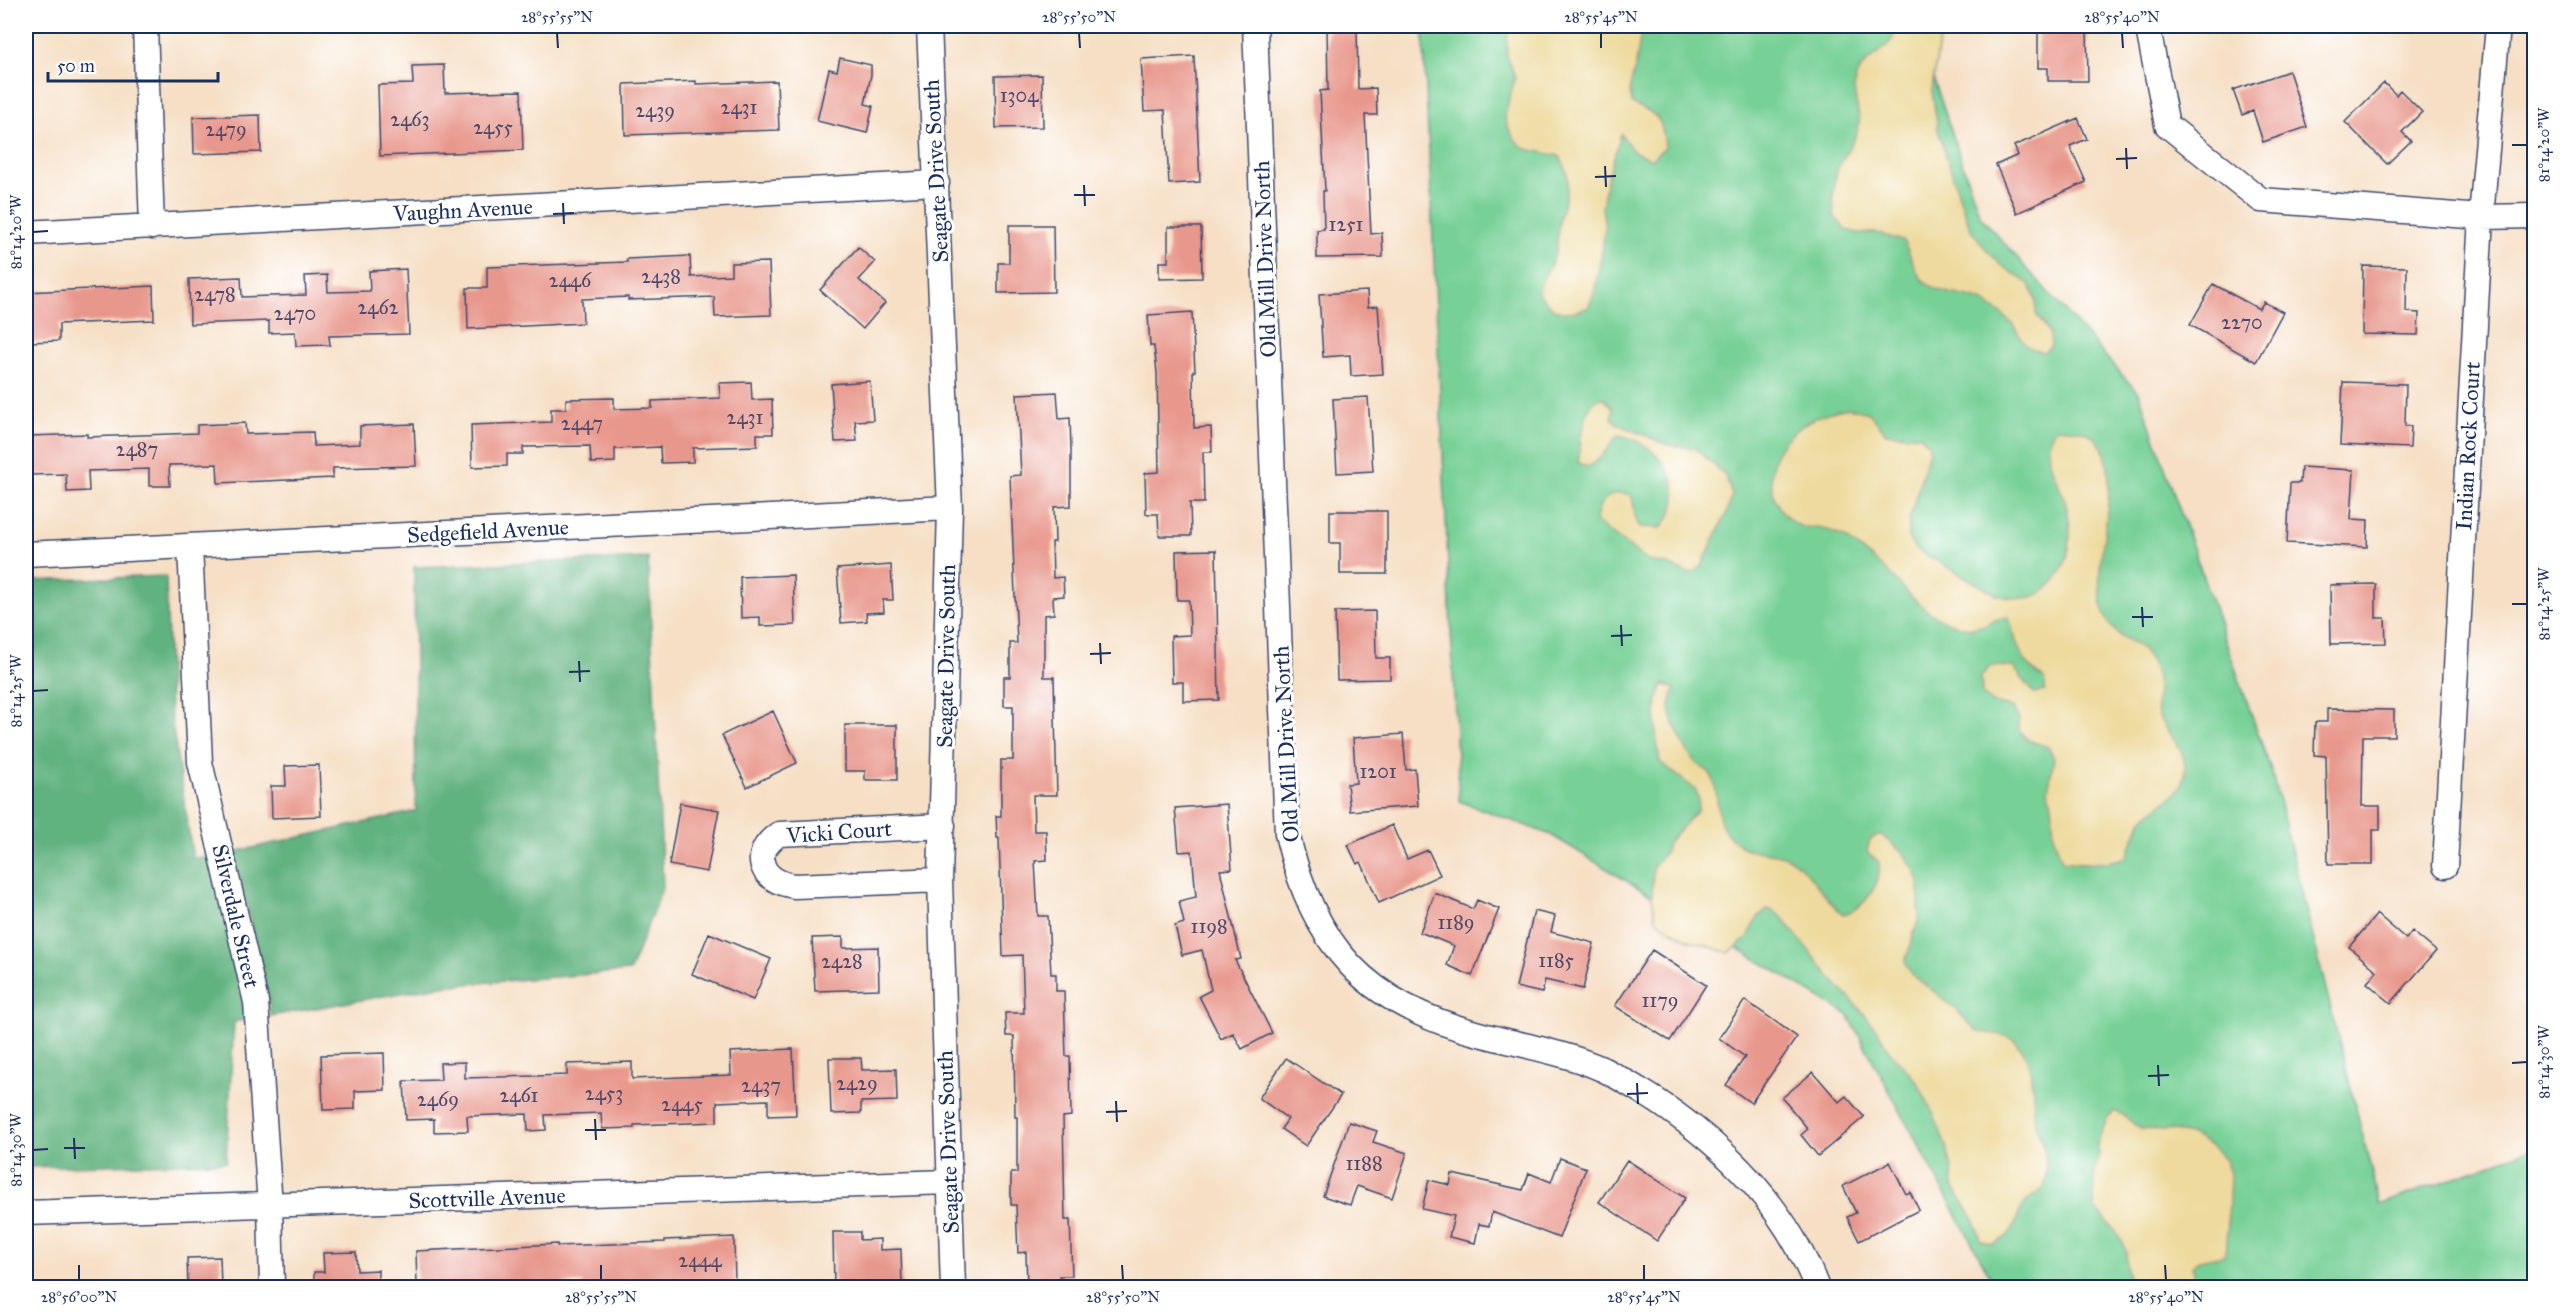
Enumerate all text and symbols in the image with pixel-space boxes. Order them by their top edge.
text: 28°55'55"N [521,8,593,26]
text: 28°55'50"N [1042,8,1116,26]
text: 28°55'45"N [1564,8,1638,26]
text: 28°55'40"N [2084,8,2160,26]
scale bar [48,45,218,83]
text: 50 m [57,55,95,77]
street label: Seagate Drive South [918,79,954,263]
house number: 1304 [1000,83,1039,107]
house number: 2431 [721,95,758,119]
house number: 2439 [635,98,675,122]
house number: 2463 [390,107,430,131]
text: 81°14'20"W [2535,107,2553,182]
house number: 2455 [473,115,513,139]
house number: 2479 [205,117,247,141]
street label: Old Mill Drive North [1248,160,1282,358]
street label: Vaughn Avenue [391,193,534,227]
text: 81°14'20"W [7,194,25,269]
house number: 1251 [1329,212,1364,236]
house number: 2438 [641,264,681,288]
house number: 2446 [549,268,592,292]
house number: 2478 [194,282,236,306]
house number: 2462 [357,295,399,319]
house number: 2470 [274,301,316,325]
house number: 2270 [2221,310,2263,334]
street label: Indian Rock Court [2450,361,2486,531]
house number: 2431 [727,405,764,429]
house number: 2447 [561,411,603,435]
house number: 2487 [116,437,158,461]
street label: Sedgefield Avenue [406,513,570,549]
street label: Seagate Drive South [931,564,961,748]
text: 81°14'25"W [2535,567,2553,640]
street label: Old Mill Drive North [1267,645,1305,843]
text: 81°14'25"W [7,654,25,727]
house number: 1201 [1359,759,1397,783]
street label: Vicki Court [784,815,893,849]
street label: Silverdale Street [206,841,266,991]
house number: 1189 [1437,910,1475,934]
house number: 1198 [1190,914,1228,938]
house number: 1185 [1538,948,1574,972]
house number: 2428 [821,949,863,973]
house number: 1179 [1641,988,1679,1012]
text: 81°14'30"W [2535,1025,2553,1099]
street label: Seagate Drive South [931,1050,965,1234]
house number: 2429 [836,1071,878,1095]
house number: 2437 [741,1073,781,1097]
house number: 2453 [585,1081,623,1105]
house number: 2461 [499,1083,539,1107]
house number: 2469 [417,1087,459,1111]
house number: 2445 [661,1092,703,1116]
text: 81°14'30"W [7,1113,25,1187]
house number: 1188 [1345,1151,1383,1175]
street label: Scottville Avenue [408,1182,566,1214]
house number: 2444 [678,1248,723,1272]
text: 28°56'00"N [41,1288,117,1306]
text: 28°55'55"N [565,1288,637,1306]
text: 28°55'50"N [1086,1288,1160,1306]
text: 28°55'45"N [1607,1288,1681,1306]
text: 28°55'40"N [2128,1288,2204,1306]

